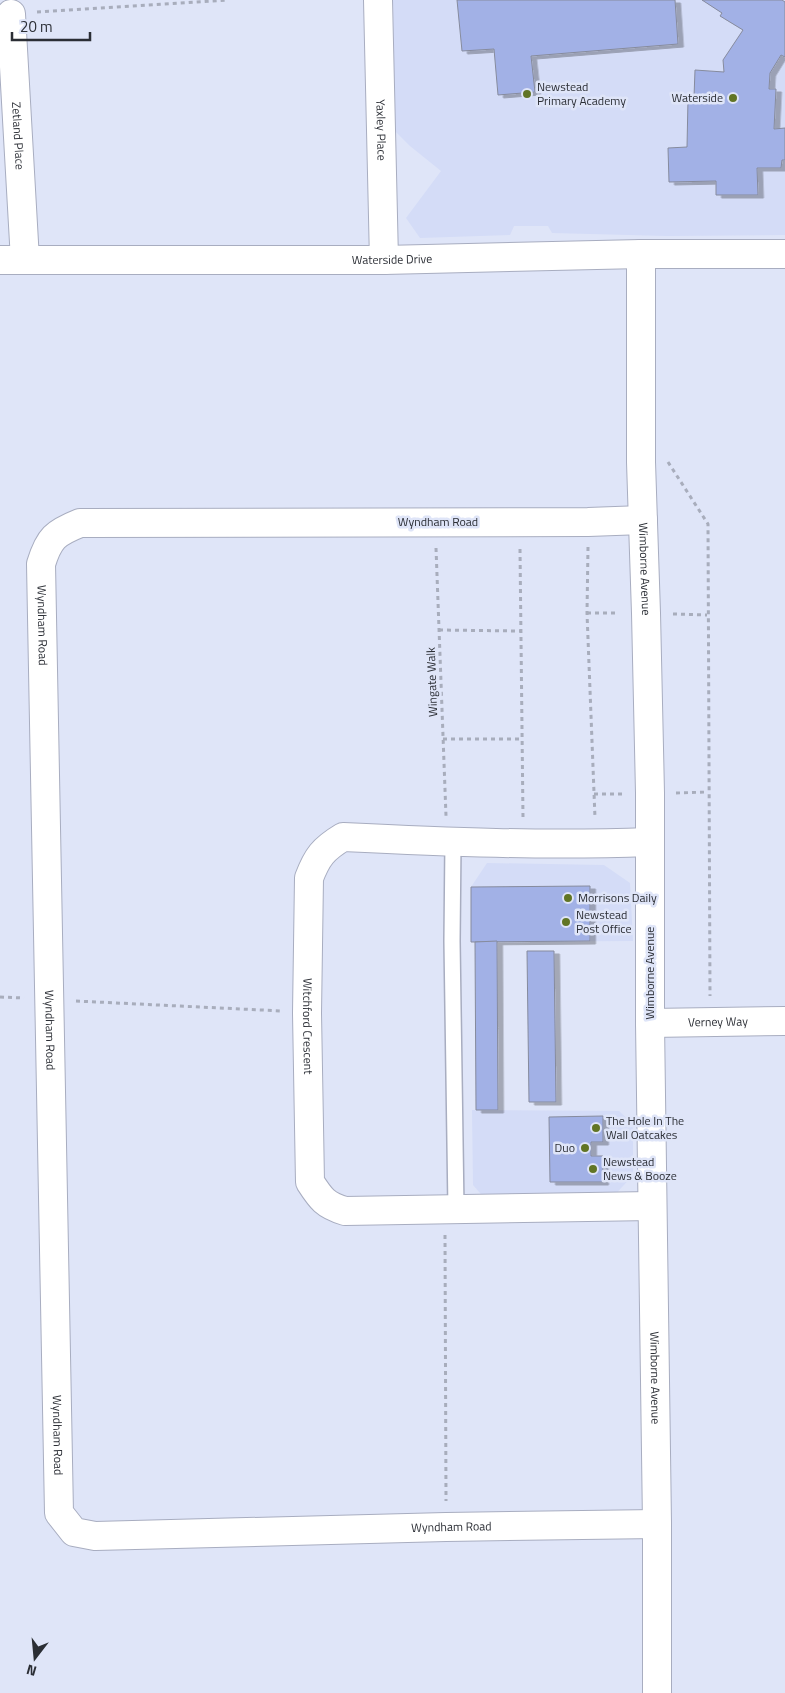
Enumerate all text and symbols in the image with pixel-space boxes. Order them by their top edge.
scale bar [12,10,90,42]
text: 20 m [20,15,53,38]
place label: Newstead Primary Academy [537,77,626,110]
marker: Newstead Primary Academy [521,88,533,100]
place label: Waterside [671,88,723,107]
marker: Waterside [727,92,739,104]
street label: Yaxley Place [371,99,392,161]
street label: Zetland Place [7,101,30,170]
street label: Waterside Drive [352,249,432,269]
street label: Wyndham Road [398,512,478,531]
street label: Wimborne Avenue [634,522,656,616]
street label: Wyndham Road [32,585,53,666]
street label: Wingate Walk [421,647,442,717]
place label: Morrisons Daily [578,888,657,907]
marker: Morrisons Daily [562,892,574,904]
place label: Newstead Post Office [576,905,632,938]
marker: Newstead Post Office [560,916,572,928]
street label: Wimborne Avenue [640,927,659,1019]
street label: Witchford Crescent [298,978,318,1075]
street label: Wyndham Road [40,990,61,1071]
street label: Verney Way [688,1012,748,1031]
place label: The Hole In The Wall Oatcakes [606,1111,684,1144]
marker: The Hole In The Wall Oatcakes [590,1122,602,1134]
place label: Duo [555,1138,575,1157]
marker: Duo [579,1142,591,1154]
place label: Newstead News & Booze [603,1152,677,1185]
marker: Newstead News & Booze [587,1163,599,1175]
street label: Wimborne Avenue [645,1331,666,1424]
street label: Wyndham Road [48,1395,68,1475]
street label: Wyndham Road [411,1516,492,1537]
north arrow [10,1633,60,1683]
text: N [24,1660,39,1682]

